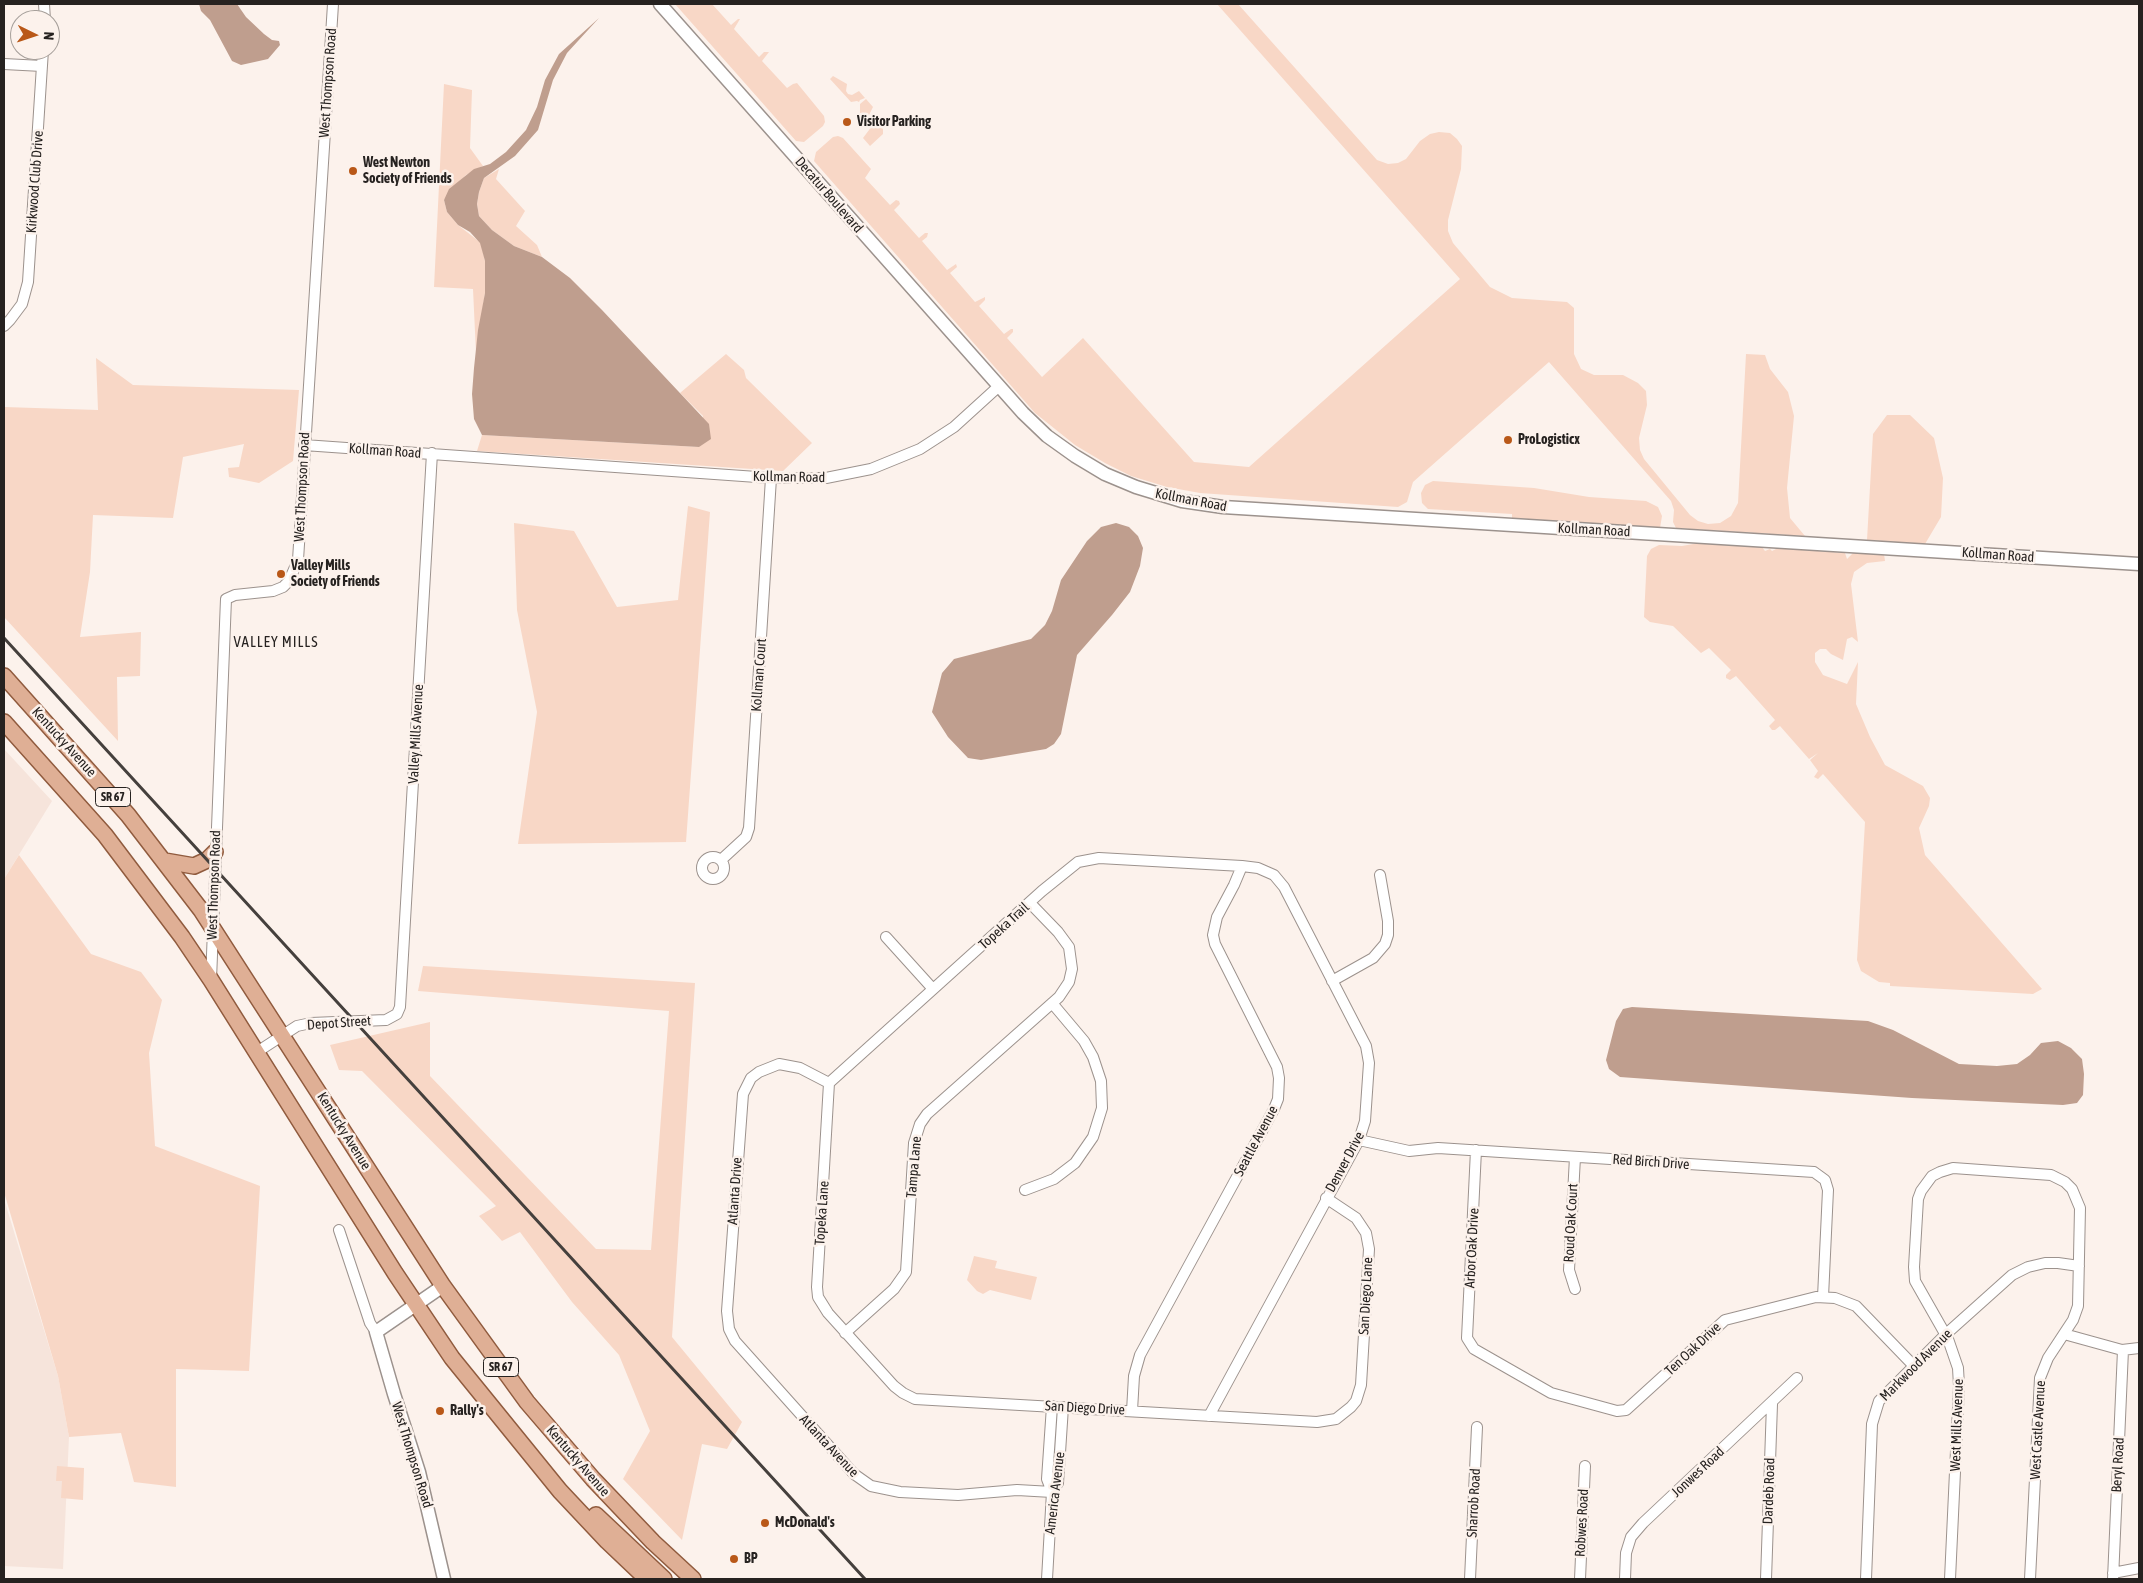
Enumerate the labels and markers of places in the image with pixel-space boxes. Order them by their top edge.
place label: Visitor Parking [857,114,931,130]
marker: Visitor Parking [841,116,853,128]
place label: West Newton Society of Friends [363,155,452,188]
marker: West Newton Society of Friends [347,165,359,177]
place label: ProLogisticx [1518,432,1580,448]
marker: ProLogisticx [1502,434,1514,446]
place label: Valley Mills Society of Friends [291,558,380,590]
marker: Valley Mills Society of Friends [275,568,287,580]
place label: Rally's [450,1403,484,1419]
marker: Rally's [434,1405,446,1417]
place label: McDonald's [775,1515,835,1531]
marker: McDonald's [759,1517,771,1529]
place label: BP [744,1551,757,1567]
marker: BP [728,1553,740,1565]

